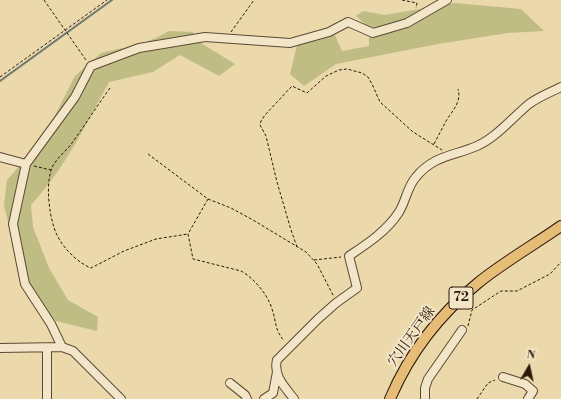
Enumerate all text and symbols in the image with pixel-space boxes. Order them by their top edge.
road number: 72 [449,287,473,309]
street label: 穴川天戸線 [385,304,439,370]
north arrow [509,347,549,387]
text: N [525,348,536,363]

